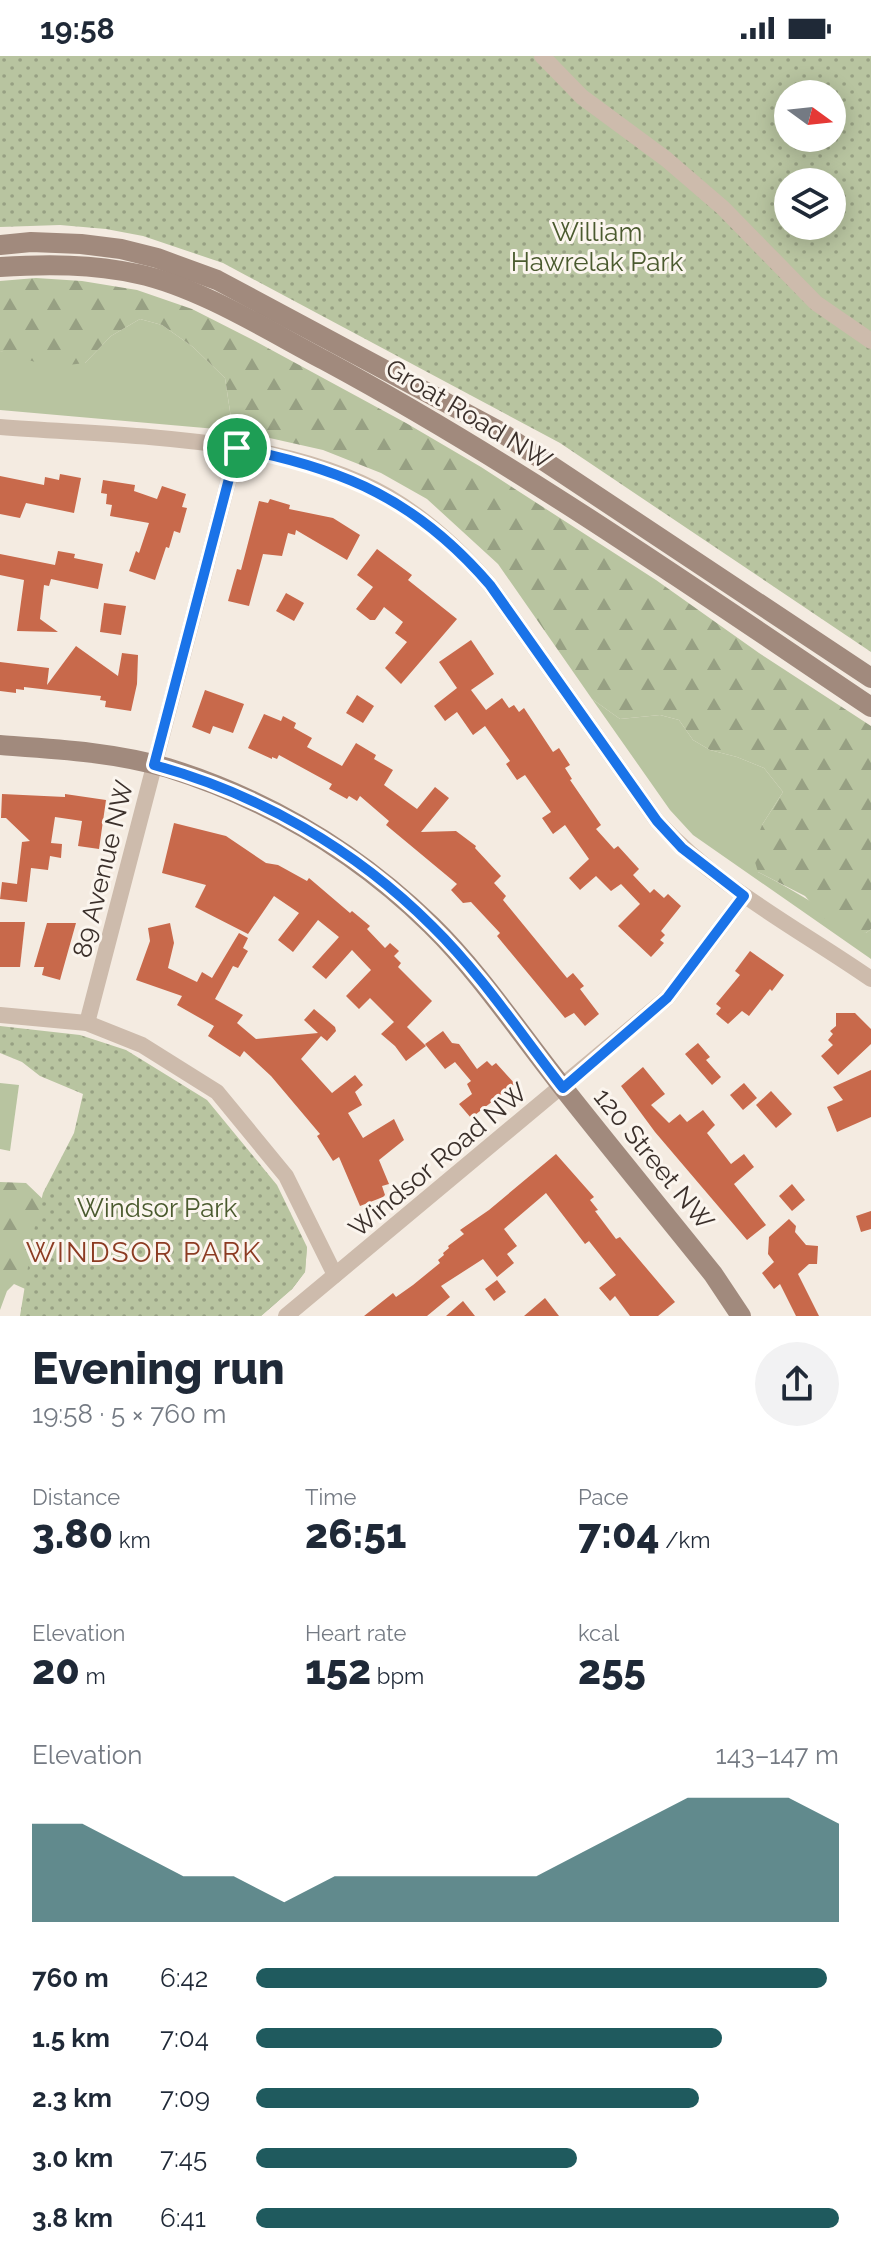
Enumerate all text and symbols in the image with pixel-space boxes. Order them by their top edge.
text: 19:58 [40,11,115,46]
north arrow [774,80,846,152]
map controls [774,80,846,240]
button: layers [774,168,846,240]
park label: William Hawrelak Park [511,217,684,277]
street label: Groat Road NW [380,353,558,475]
pin [203,414,271,482]
icon: arrive [215,426,259,470]
street label: 89 Avenue NW [66,777,140,961]
street label: Windsor Road NW [343,1077,533,1243]
street label: 120 Street NW [588,1082,720,1236]
park label: Windsor Park [77,1193,237,1223]
district label: WINDSOR PARK [26,1236,262,1269]
button: share [755,1342,839,1426]
text: Evening run [32,1343,285,1394]
text: 19:58 · 5 × 760 m [32,1399,226,1429]
text: Distance [32,1484,120,1510]
text: Time [305,1484,356,1510]
text: Pace [578,1484,628,1510]
text: 3.80 [32,1510,113,1557]
text: 26:51 [305,1510,407,1557]
text: 7:04 [578,1510,660,1557]
text: km [113,1527,151,1553]
text: /km [660,1527,710,1553]
text: Elevation [32,1620,125,1646]
text: Heart rate [305,1620,406,1646]
text: kcal [578,1620,619,1646]
text: 20 [32,1646,80,1693]
text: 152 [305,1646,371,1693]
text: 255 [578,1646,646,1693]
text: m [80,1663,106,1689]
text: bpm [371,1663,424,1689]
text: Elevation [32,1740,142,1770]
text: 143–147 m [716,1740,839,1770]
text: 760 m [32,1963,109,1993]
text: 6:42 [160,1963,208,1993]
text: 1.5 km [32,2023,110,2053]
text: 7:04 [160,2023,209,2053]
text: 2.3 km [32,2083,112,2113]
text: 7:09 [160,2083,210,2113]
text: 3.0 km [32,2143,113,2173]
text: 7:45 [160,2143,207,2173]
text: 3.8 km [32,2203,113,2233]
text: 6:41 [160,2203,206,2233]

